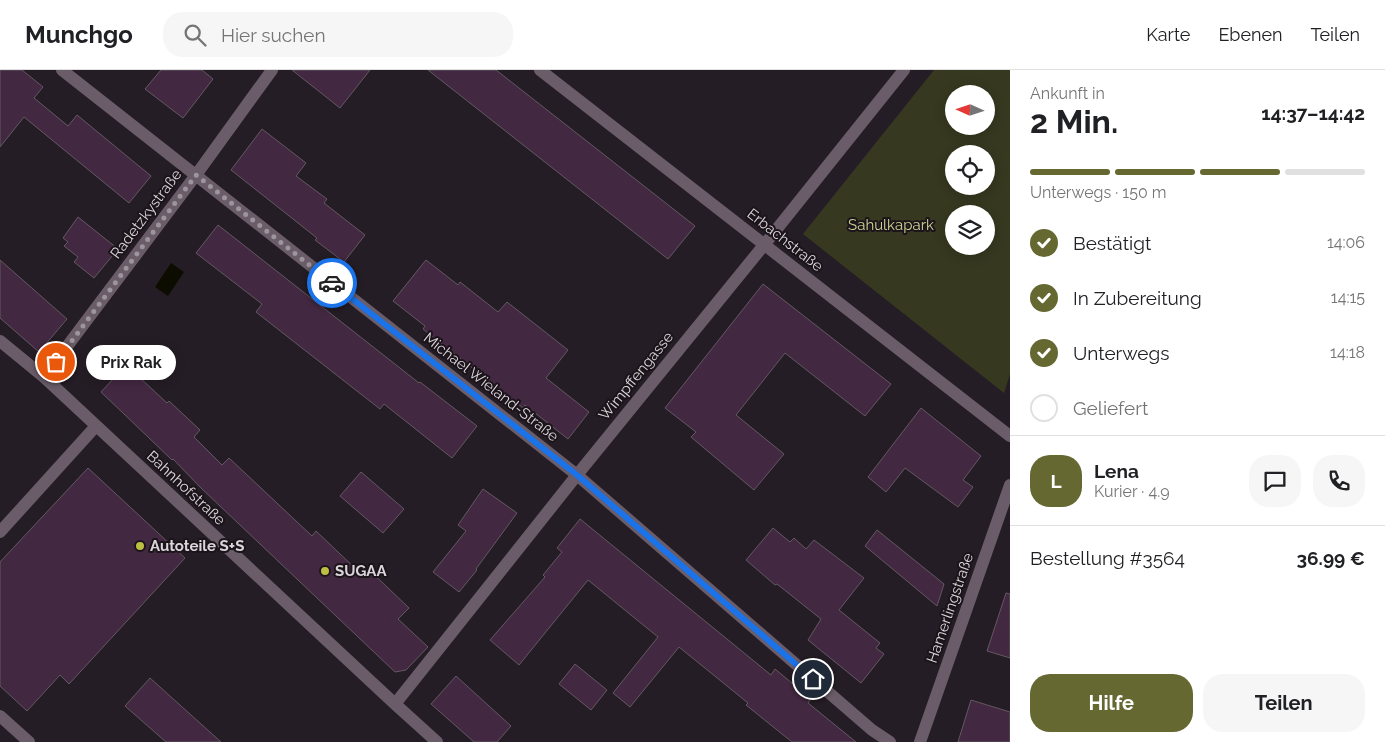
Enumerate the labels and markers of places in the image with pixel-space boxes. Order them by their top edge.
pin [35,341,77,383]
callout: Prix Rak [86,344,176,380]
place label: Autoteile S+S [150,537,244,555]
marker: Autoteile S+S [134,540,146,552]
place label: SUGAA [335,562,387,580]
marker: SUGAA [319,565,331,577]
pin [792,658,834,700]

